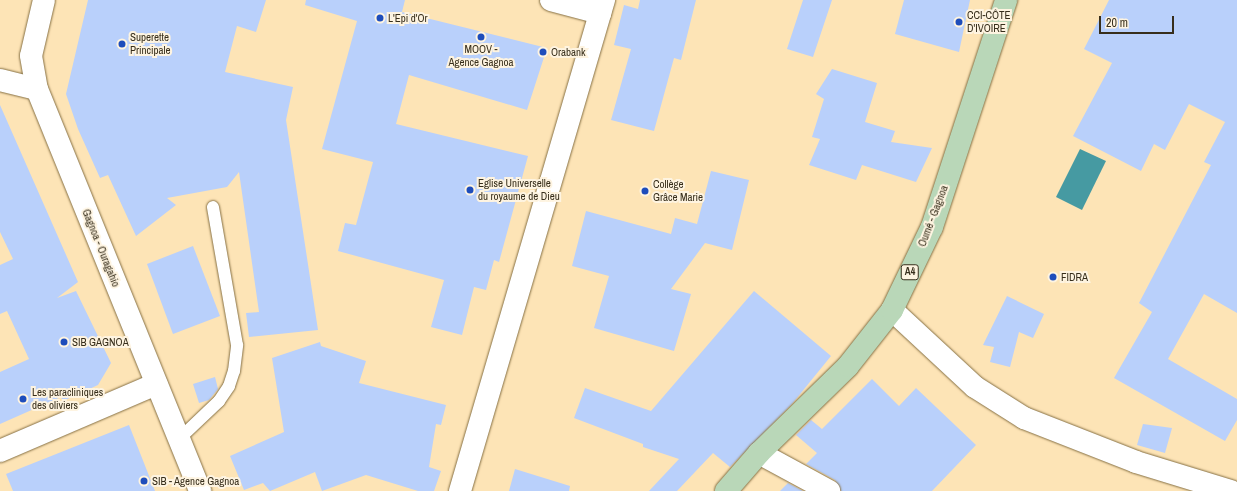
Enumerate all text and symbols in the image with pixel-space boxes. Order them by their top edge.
scale bar [1101,8,1176,34]
place label: CCI-CÔTE D'IVOIRE [967,9,1011,35]
place label: L'Epi d'Or [388,11,428,25]
marker: L'Epi d'Or [375,13,385,23]
text: 20 m [1106,15,1128,31]
marker: CCI-CÔTE D'IVOIRE [954,17,964,27]
place label: Superette Principale [130,31,171,57]
marker: MOOV - Agence Gagnoa [476,32,486,42]
marker: Superette Principale [117,39,127,49]
place label: MOOV - Agence Gagnoa [448,43,514,69]
place label: Orabank [551,45,586,59]
marker: Orabank [538,47,548,57]
place label: Eglise Universelle du royaume de Dieu [478,177,560,203]
place label: Collège Grâce Marie [653,178,703,204]
street label: Oumé - Gagnoa [915,183,951,249]
marker: Eglise Universelle du royaume de Dieu [465,185,475,195]
marker: Collège Grâce Marie [640,186,650,196]
street label: Gagnoa - Ouragahio [79,207,123,289]
road number: A4 [900,264,920,280]
place label: FIDRA [1061,270,1088,284]
marker: FIDRA [1048,272,1058,282]
place label: SIB GAGNOA [72,335,129,349]
marker: SIB GAGNOA [59,337,69,347]
place label: Les paracliniques des oliviers [32,386,103,412]
marker: Les paracliniques des oliviers [17,393,29,405]
place label: SIB - Agence Gagnoa [152,474,240,488]
marker: SIB - Agence Gagnoa [139,476,149,486]

